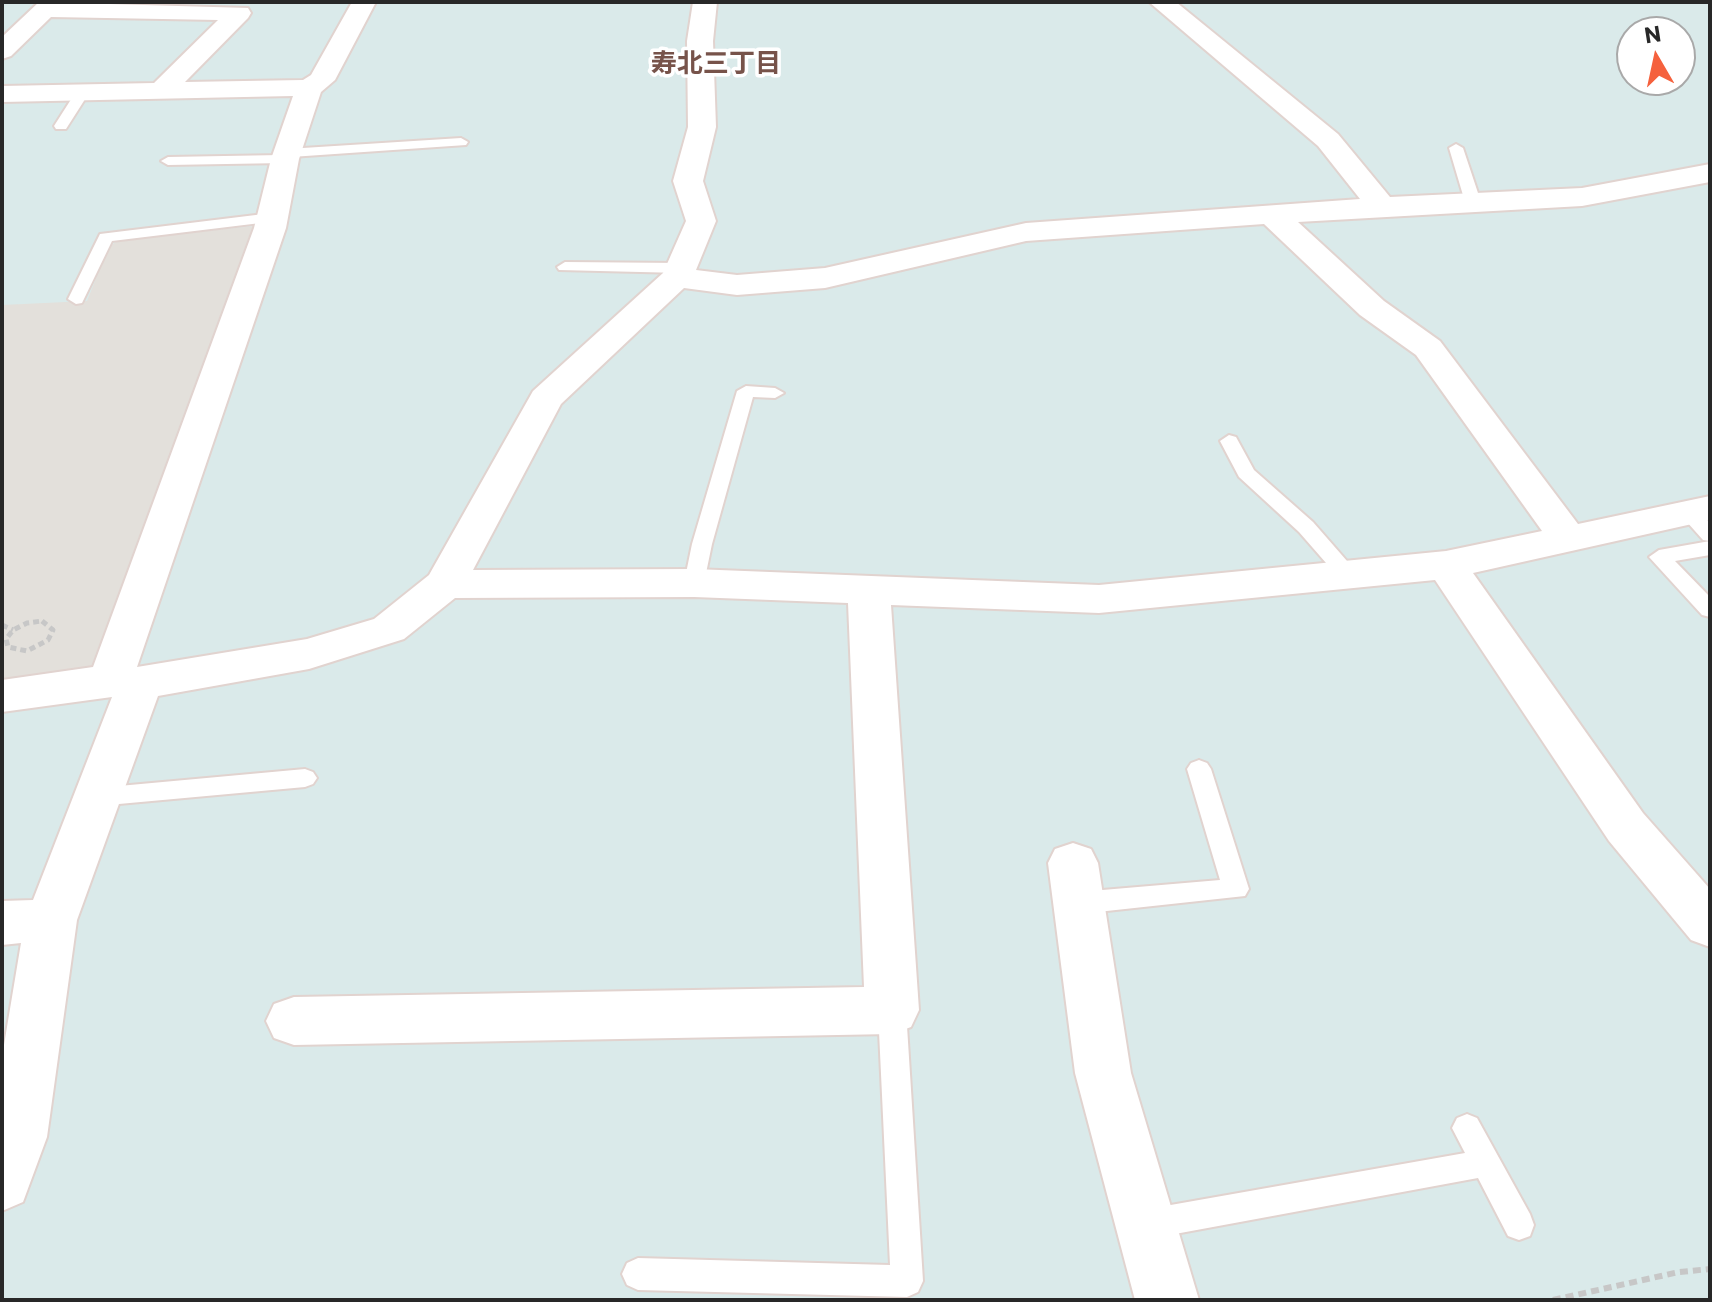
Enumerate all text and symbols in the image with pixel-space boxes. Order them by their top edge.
north arrow [1616,16,1696,96]
text: N [1642,19,1663,48]
district label: 寿北三丁目 [651,47,781,79]

